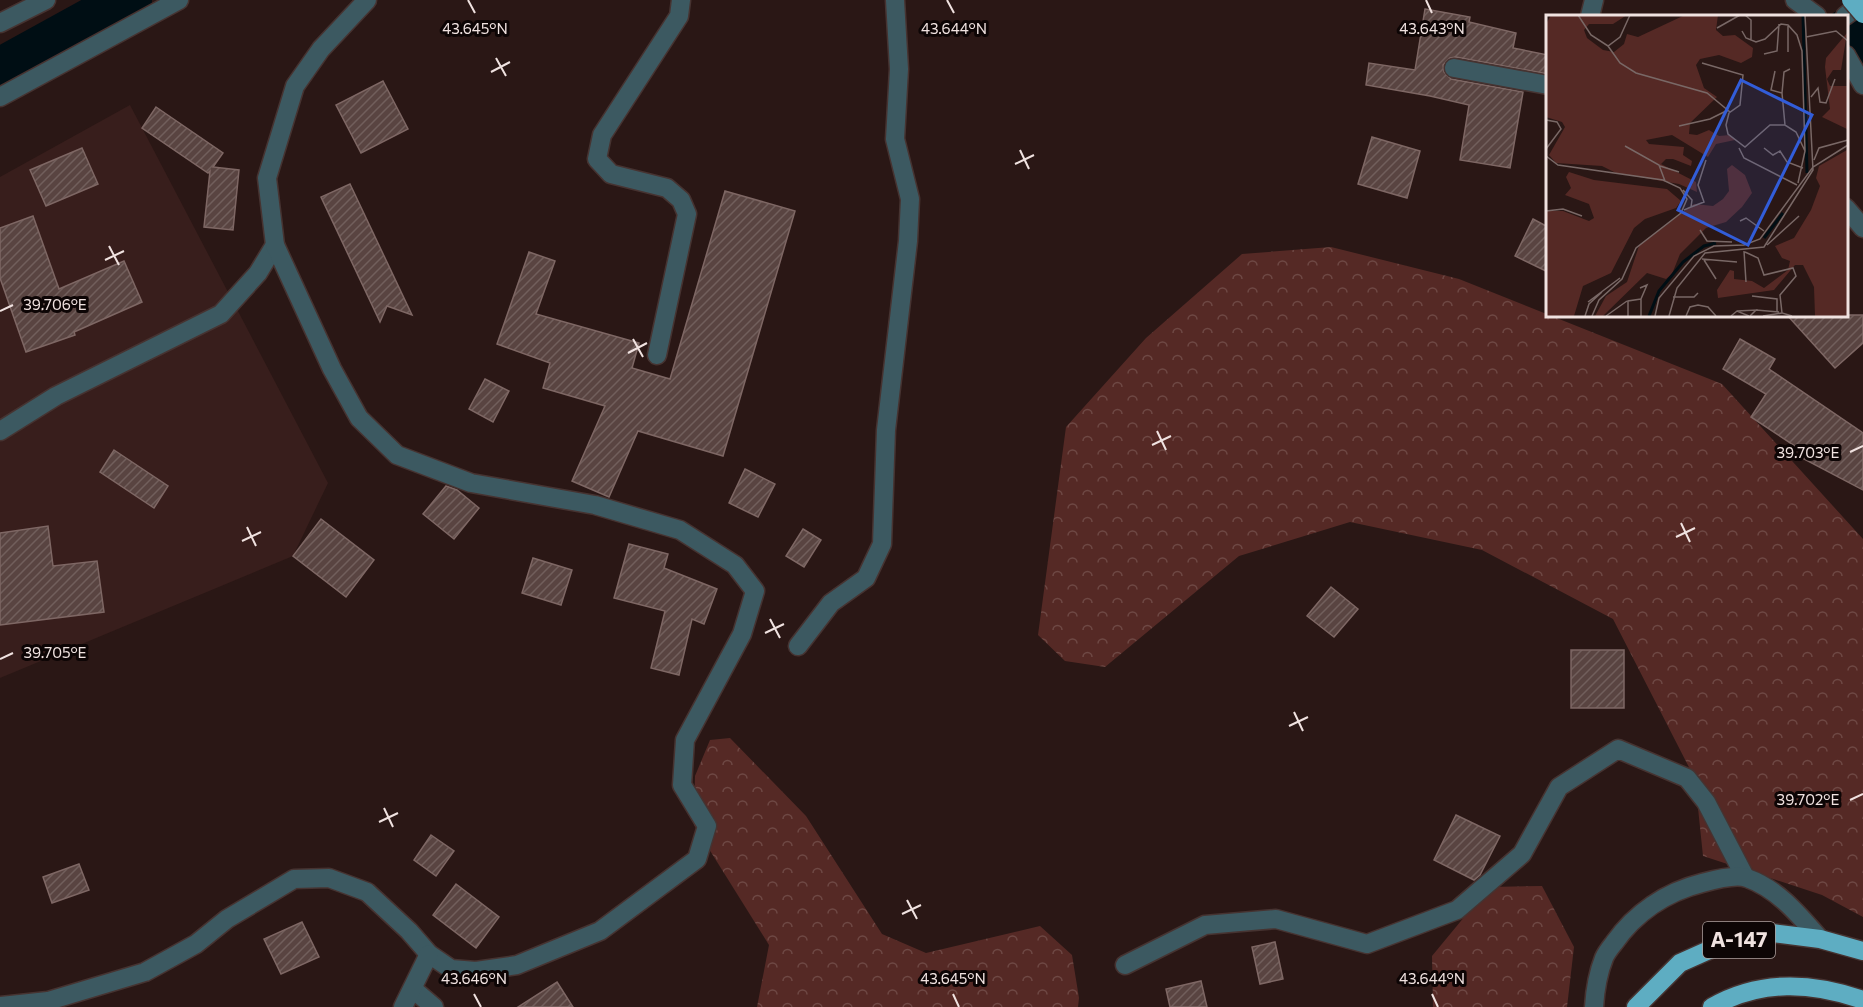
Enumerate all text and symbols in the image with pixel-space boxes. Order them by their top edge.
inset map [1546,15,1848,316]
text: 43.645°N [442,19,508,37]
text: 43.644°N [921,19,987,37]
text: 43.643°N [1399,19,1465,37]
text: 39.706°E [23,295,87,313]
text: 39.703°E [1777,443,1840,461]
text: 39.705°E [23,643,87,661]
text: 39.702°E [1777,790,1839,808]
road number: А-147 [1703,922,1775,958]
text: 43.646°N [441,969,507,987]
text: 43.645°N [920,969,986,987]
text: 43.644°N [1399,969,1465,987]

